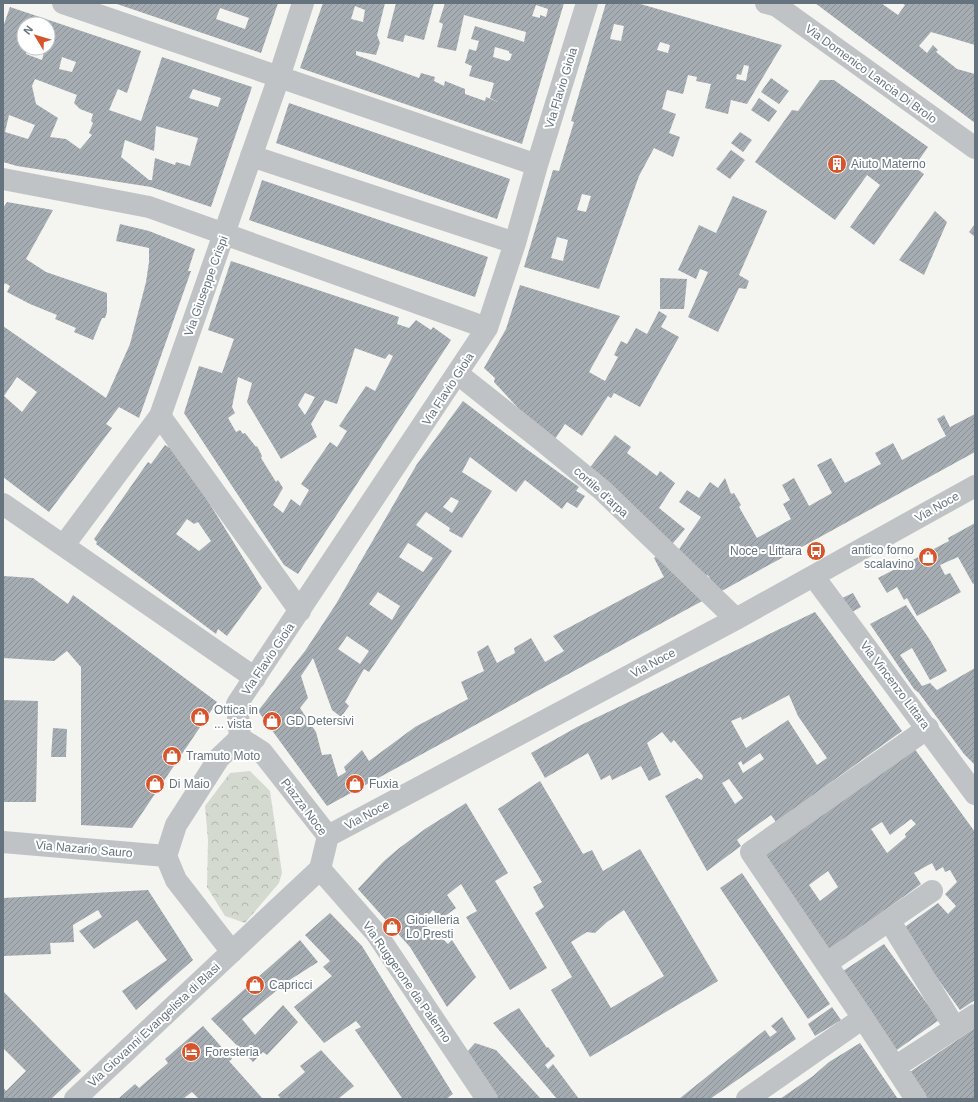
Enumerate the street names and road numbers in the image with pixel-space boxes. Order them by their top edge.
street label: Via Domenico Lancia Di Brolo [802,22,940,127]
street label: Via Flavio Gioia [542,46,580,130]
street label: Via Giuseppe Crispi [181,234,231,338]
street label: Via Flavio Gioia [419,350,477,428]
street label: cortile d'arpa [571,464,631,520]
street label: Via Noce [913,489,962,525]
street label: Via Flavio Gioia [239,620,297,698]
street label: Via Vincenzo Littara [857,638,933,732]
street label: Via Noce [628,645,678,681]
street label: Piazza Noce [278,776,330,838]
street label: Via Noce [342,797,392,833]
street label: Via Nazario Sauro [35,838,133,860]
street label: Via Ruggerone da Palermo [360,919,454,1045]
street label: Via Giovanni Evangelista di Blasi [85,960,223,1090]

